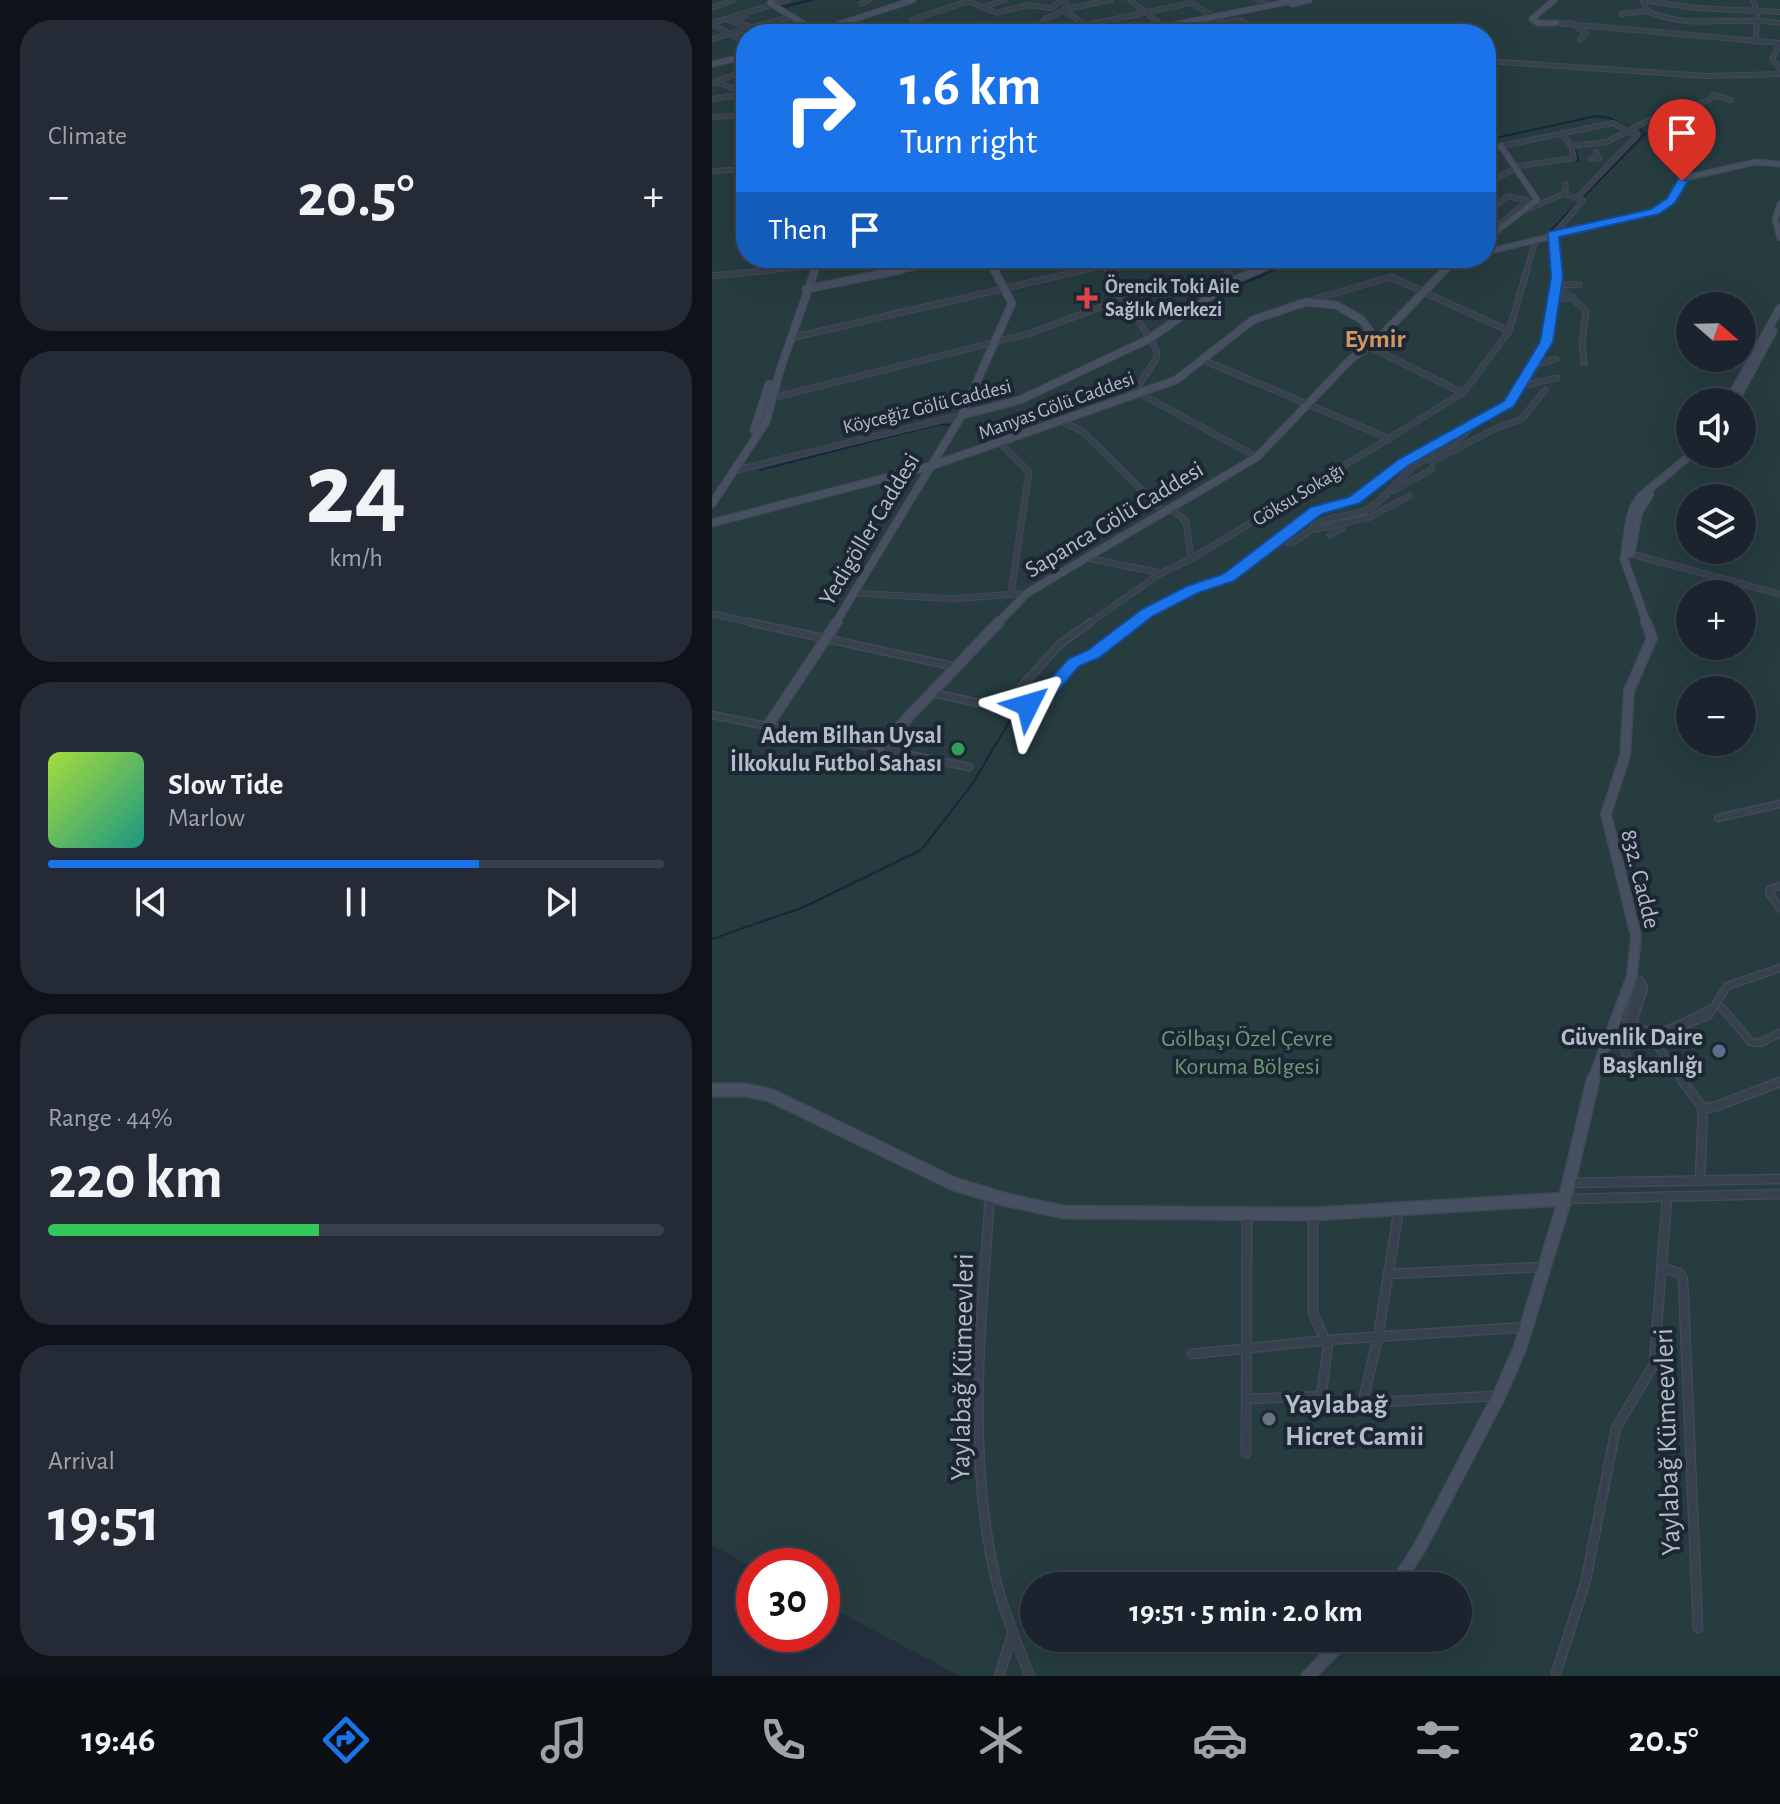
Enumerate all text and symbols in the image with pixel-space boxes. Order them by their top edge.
icon: right [768,56,872,160]
text: 1.6 km [900,59,1041,115]
pin [1648,99,1716,181]
icon: arrive [1660,111,1704,155]
text: Climate [48,123,127,149]
text: Turn right [900,124,1037,160]
text: 20.5° [298,167,414,227]
text: − [48,175,69,219]
text: + [643,175,664,219]
icon: arrive [843,208,887,252]
text: Then [768,215,827,245]
place label: Örencik Toki Aile Sağlık Merkezi [1105,274,1239,320]
marker: Örencik Toki Aile Sağlık Merkezi [1076,287,1098,309]
north arrow [1676,292,1756,372]
map controls [1676,292,1756,756]
district label: Eymir [1344,326,1406,352]
street label: Manyas Gölü Caddesi [976,368,1137,443]
street label: Köyceğiz Gölü Caddesi [841,376,1013,438]
button: sound [1676,388,1756,468]
text: 24 [305,439,407,543]
street label: Yedigöller Caddesi [815,449,925,610]
street label: Sapanca Gölü Caddesi [1021,457,1208,583]
street label: Göksu Sokağı [1249,460,1348,530]
button: layers [1676,484,1756,564]
text: km/h [329,545,383,571]
button: + [1676,580,1756,660]
position arrow [986,663,1070,747]
button: − [1676,676,1756,756]
place label: Adem Bilhan Uysal İlkokulu Futbol Sahası [730,724,942,776]
marker: Adem Bilhan Uysal İlkokulu Futbol Sahası [949,740,967,758]
text: Slow Tide [168,770,283,800]
text: Marlow [168,805,245,831]
street label: 832. Cadde [1616,827,1664,931]
icon: previous [129,880,173,924]
icon: pause [334,880,378,924]
icon: next [539,880,583,924]
park label: Gölbaşı Özel Çevre Koruma Bölgesi [1161,1026,1333,1079]
place label: Güvenlik Daire Başkanlığı [1561,1026,1703,1078]
marker: Güvenlik Daire Başkanlığı [1710,1042,1728,1060]
text: Range · 44% [48,1105,173,1131]
text: 220 km [48,1149,223,1209]
street label: Yaylabağ Kümeevleri [947,1253,979,1481]
street label: Yaylabağ Kümeevleri [1650,1328,1686,1556]
place label: Yaylabağ Hicret Camii [1285,1391,1424,1451]
marker: Yaylabağ Hicret Camii [1260,1410,1278,1428]
text: Arrival [48,1448,115,1474]
text: 19:51 [48,1492,160,1552]
speed limit sign: 30 [736,1548,840,1652]
text: 19:51 · 5 min · 2.0 km [1129,1597,1363,1627]
icon: directions [318,1712,374,1768]
icon: music [536,1712,592,1768]
icon: phone [755,1712,811,1768]
icon: climate [973,1712,1029,1768]
icon: car [1192,1712,1248,1768]
icon: filters [1410,1712,1466,1768]
text: 19:46 [81,1722,155,1758]
text: 20.5° [1629,1722,1699,1758]

